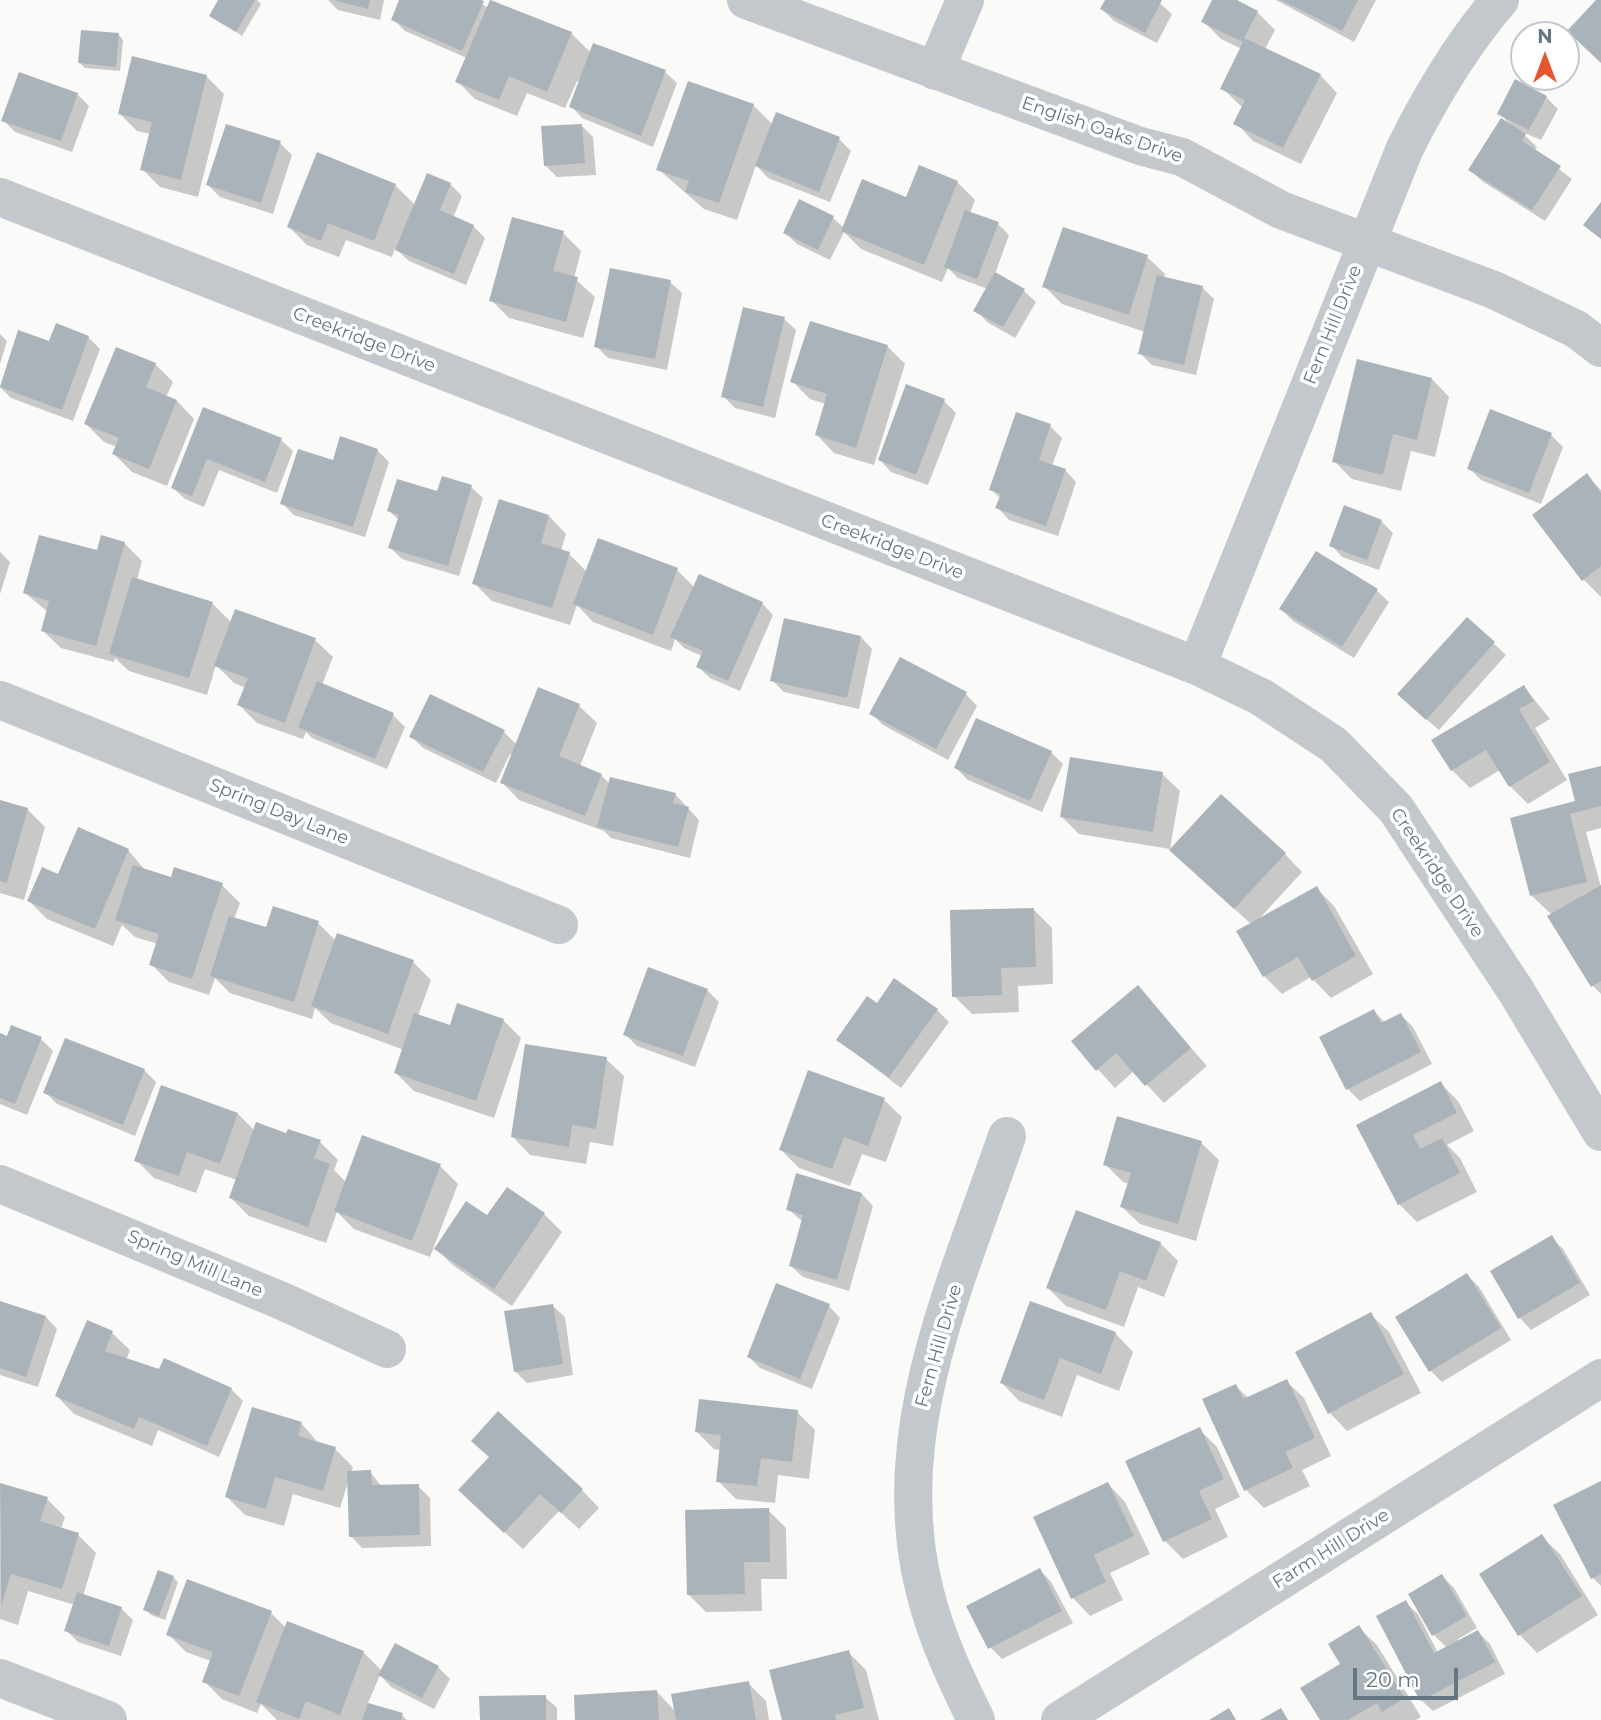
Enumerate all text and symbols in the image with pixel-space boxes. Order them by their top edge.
north arrow [1510,21,1580,91]
text: N [1537,25,1553,48]
street label: English Oaks Drive [1019,92,1185,168]
street label: Fern Hill Drive [1299,262,1367,388]
street label: Creekridge Drive [289,303,439,377]
street label: Creekridge Drive [817,510,967,584]
street label: Spring Day Lane [206,774,352,850]
street label: Creekridge Drive [1386,804,1488,942]
street label: Spring Mill Lane [124,1226,266,1302]
street label: Fern Hill Drive [911,1282,967,1410]
street label: Farm Hill Drive [1269,1504,1393,1594]
scale bar [1356,1654,1461,1698]
text: 20 m [1366,1667,1420,1692]

